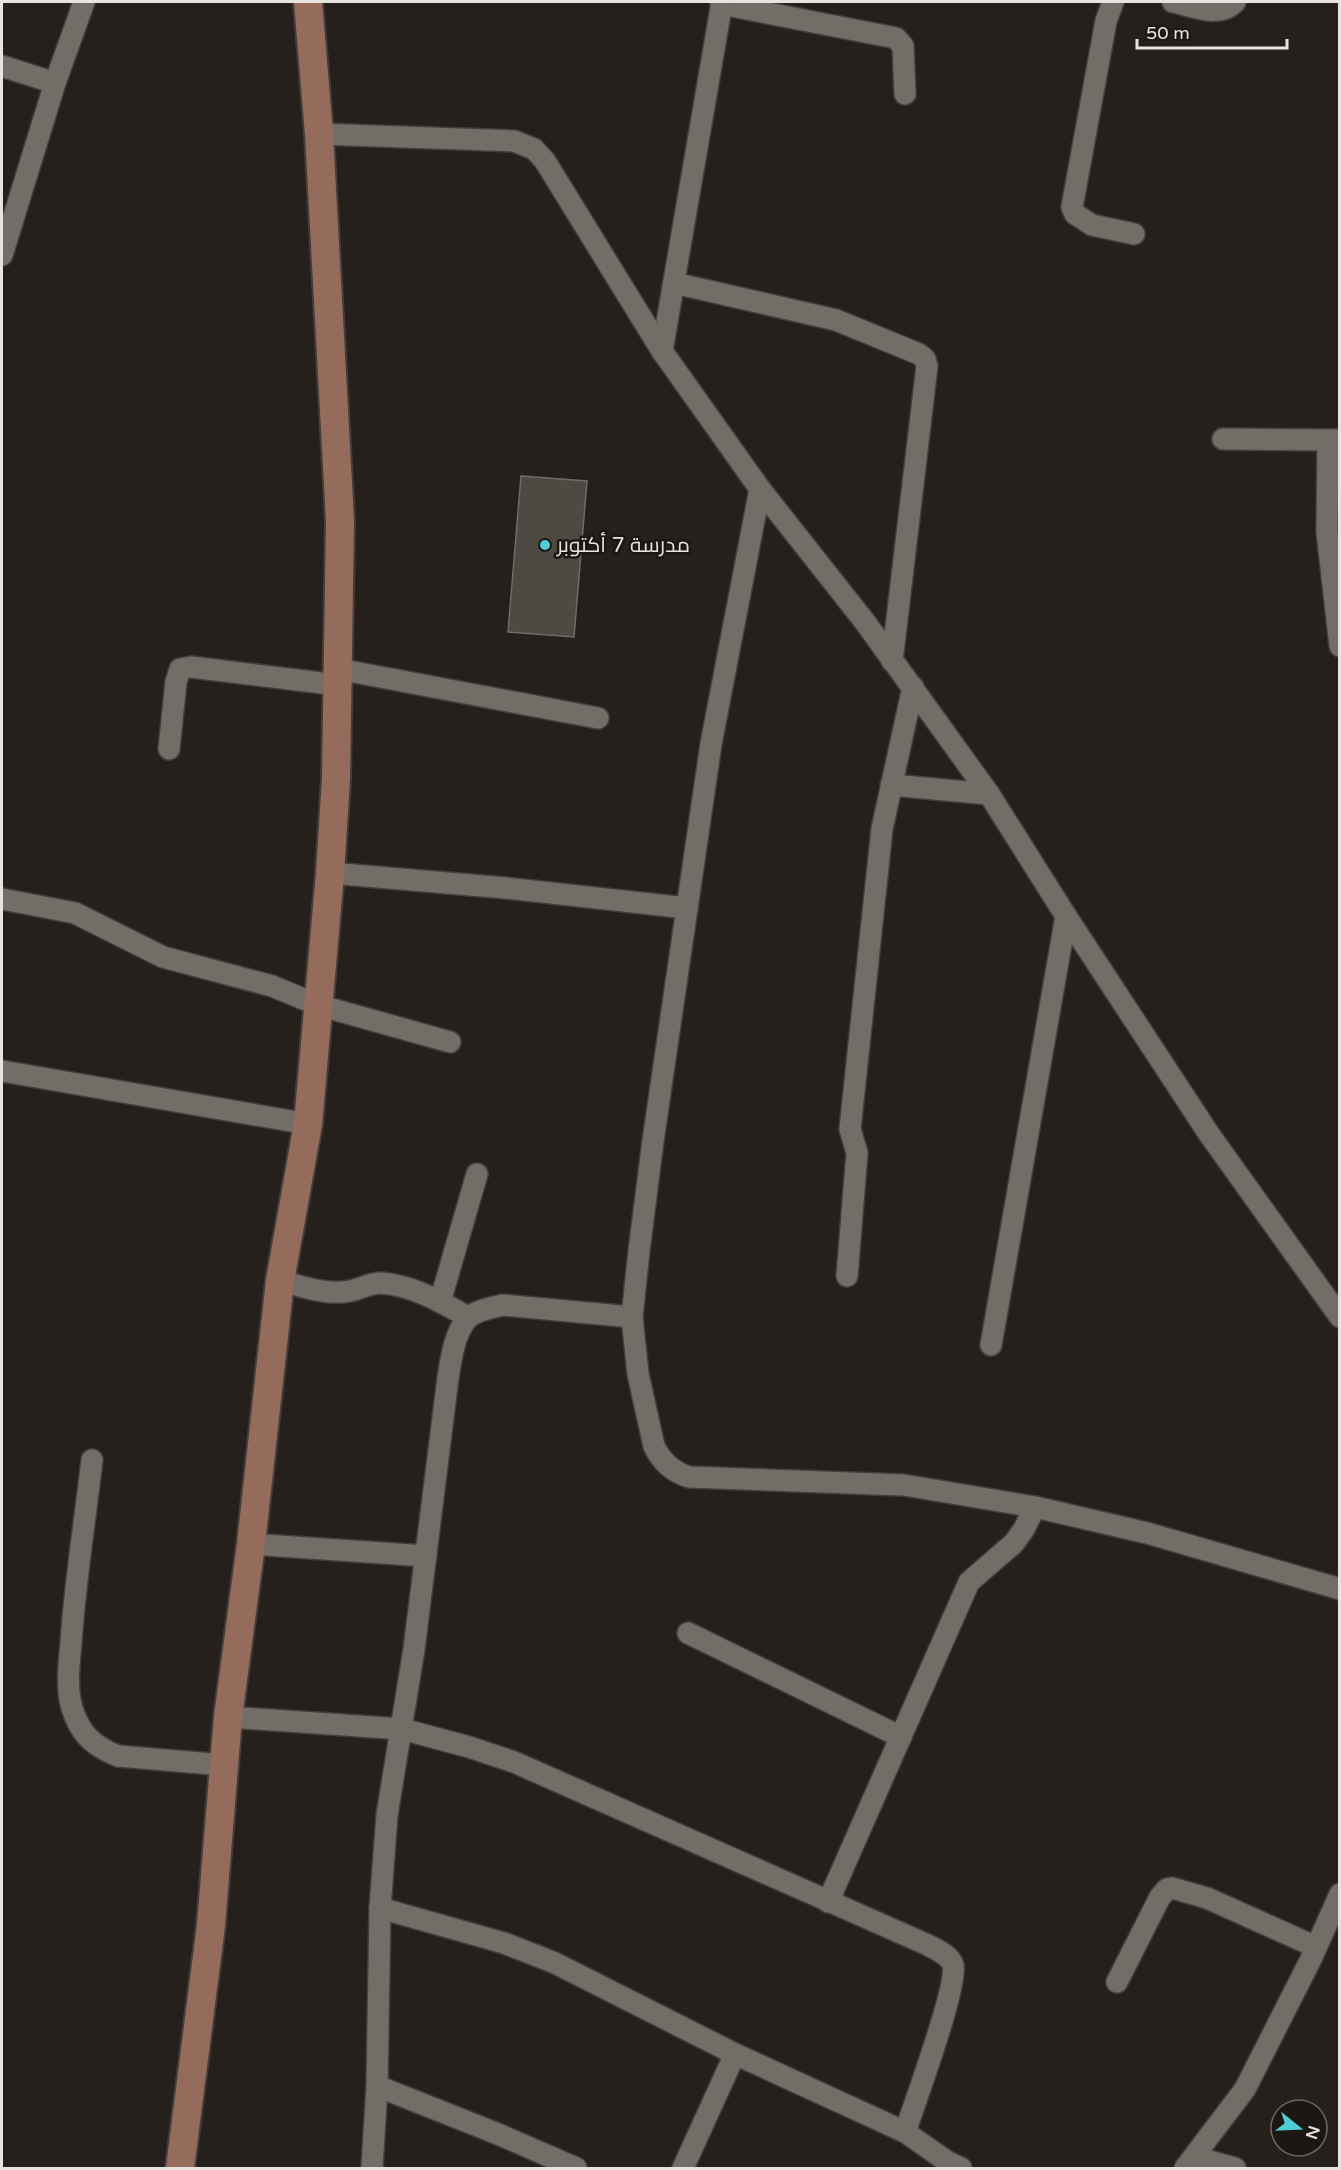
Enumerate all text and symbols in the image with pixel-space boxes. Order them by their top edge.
scale bar [1137,12,1287,50]
text: 50 m [1146,22,1190,44]
place label: مدرسة 7 أكتوبر [556,532,690,558]
marker: مدرسة 7 أكتوبر [538,538,552,552]
north arrow [1269,2098,1329,2158]
text: N [1301,2123,1324,2142]

